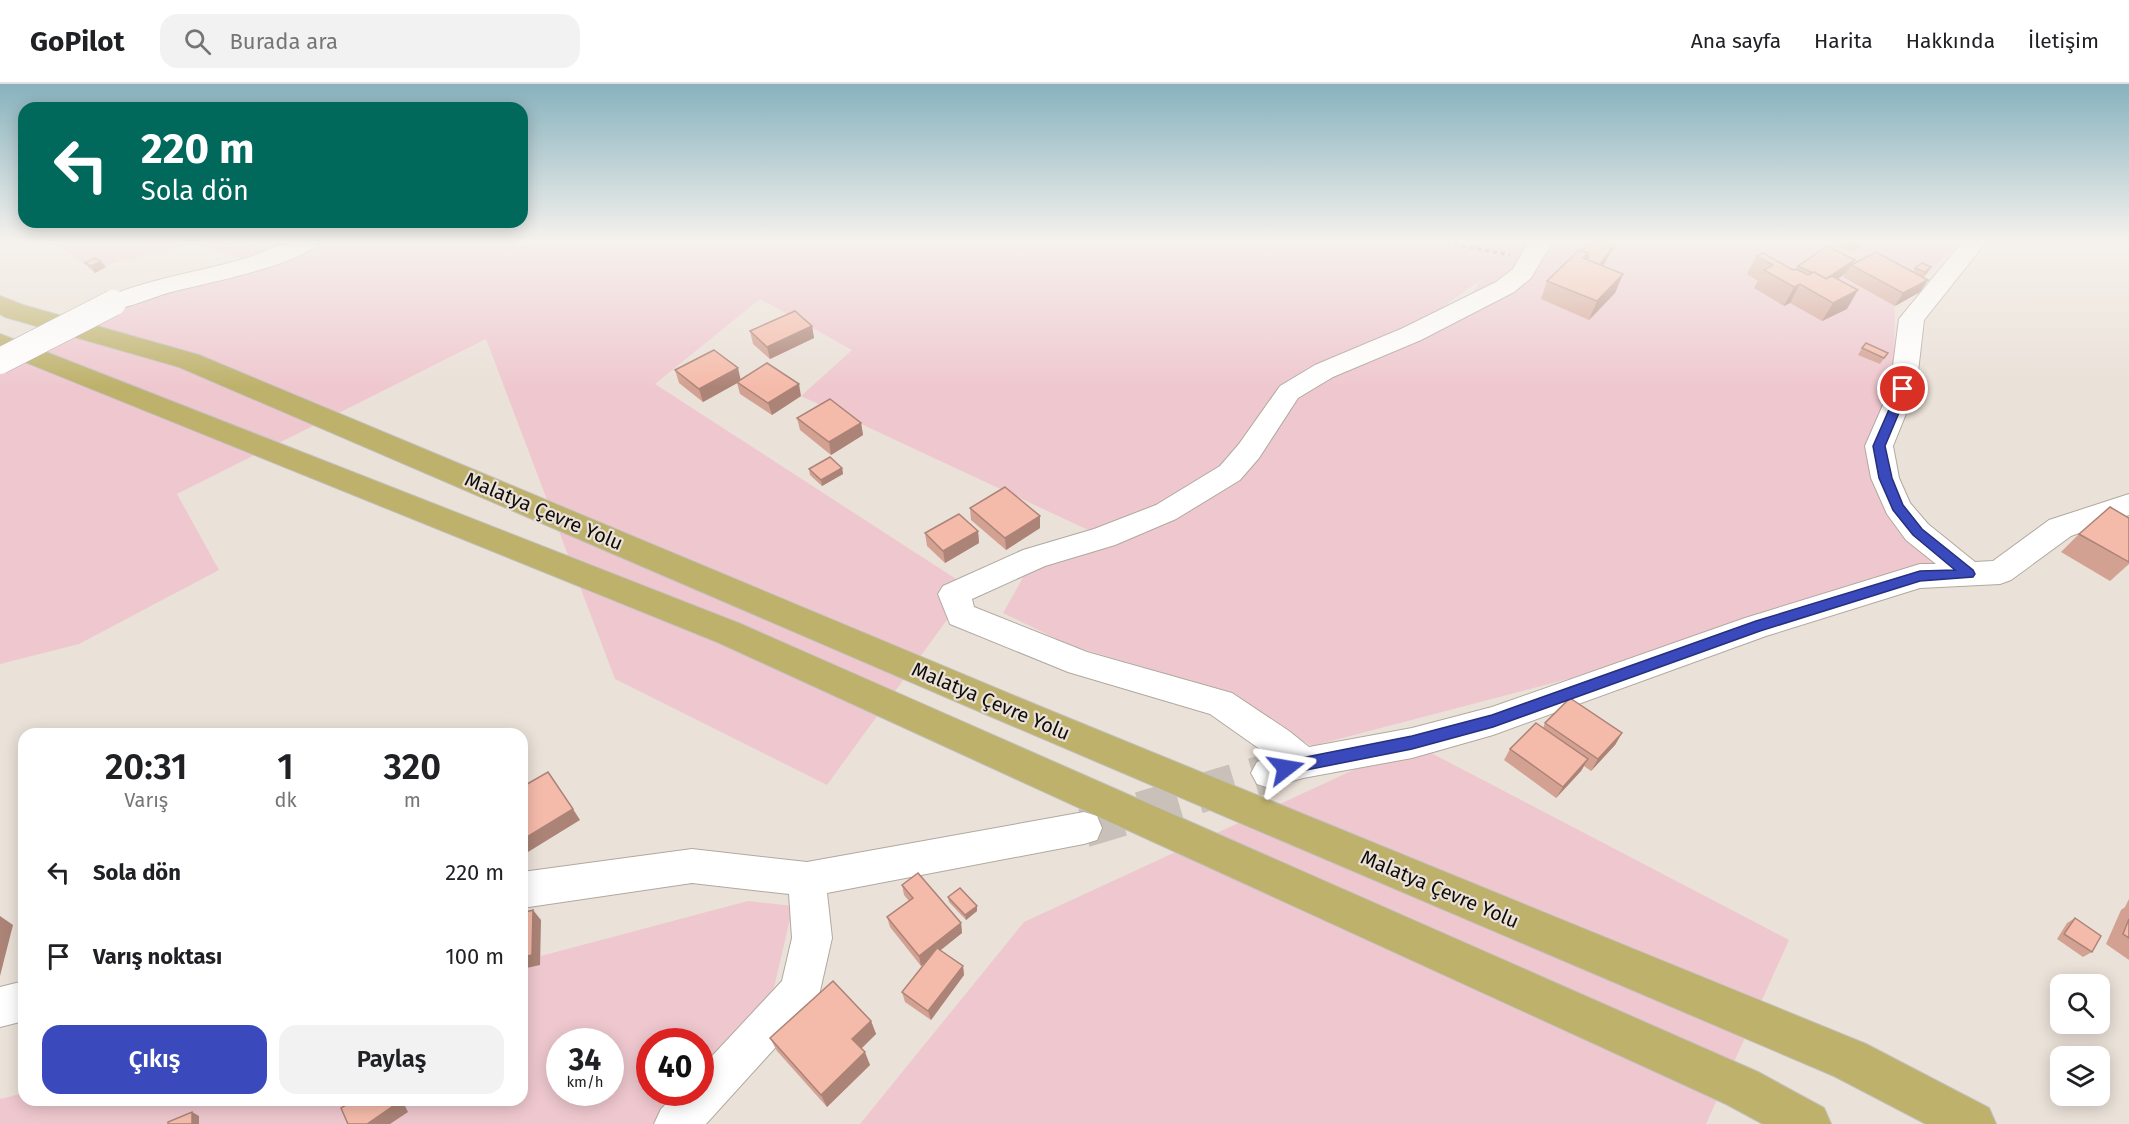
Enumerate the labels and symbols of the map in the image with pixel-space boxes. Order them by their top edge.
pin [1877,363,1928,414]
street label: Malatya Çevre Yolu [461,467,627,556]
street label: Malatya Çevre Yolu [908,657,1074,746]
position arrow [1254,736,1318,800]
street label: Malatya Çevre Yolu [1357,845,1523,934]
speed limit sign: 40 [636,1028,714,1106]

